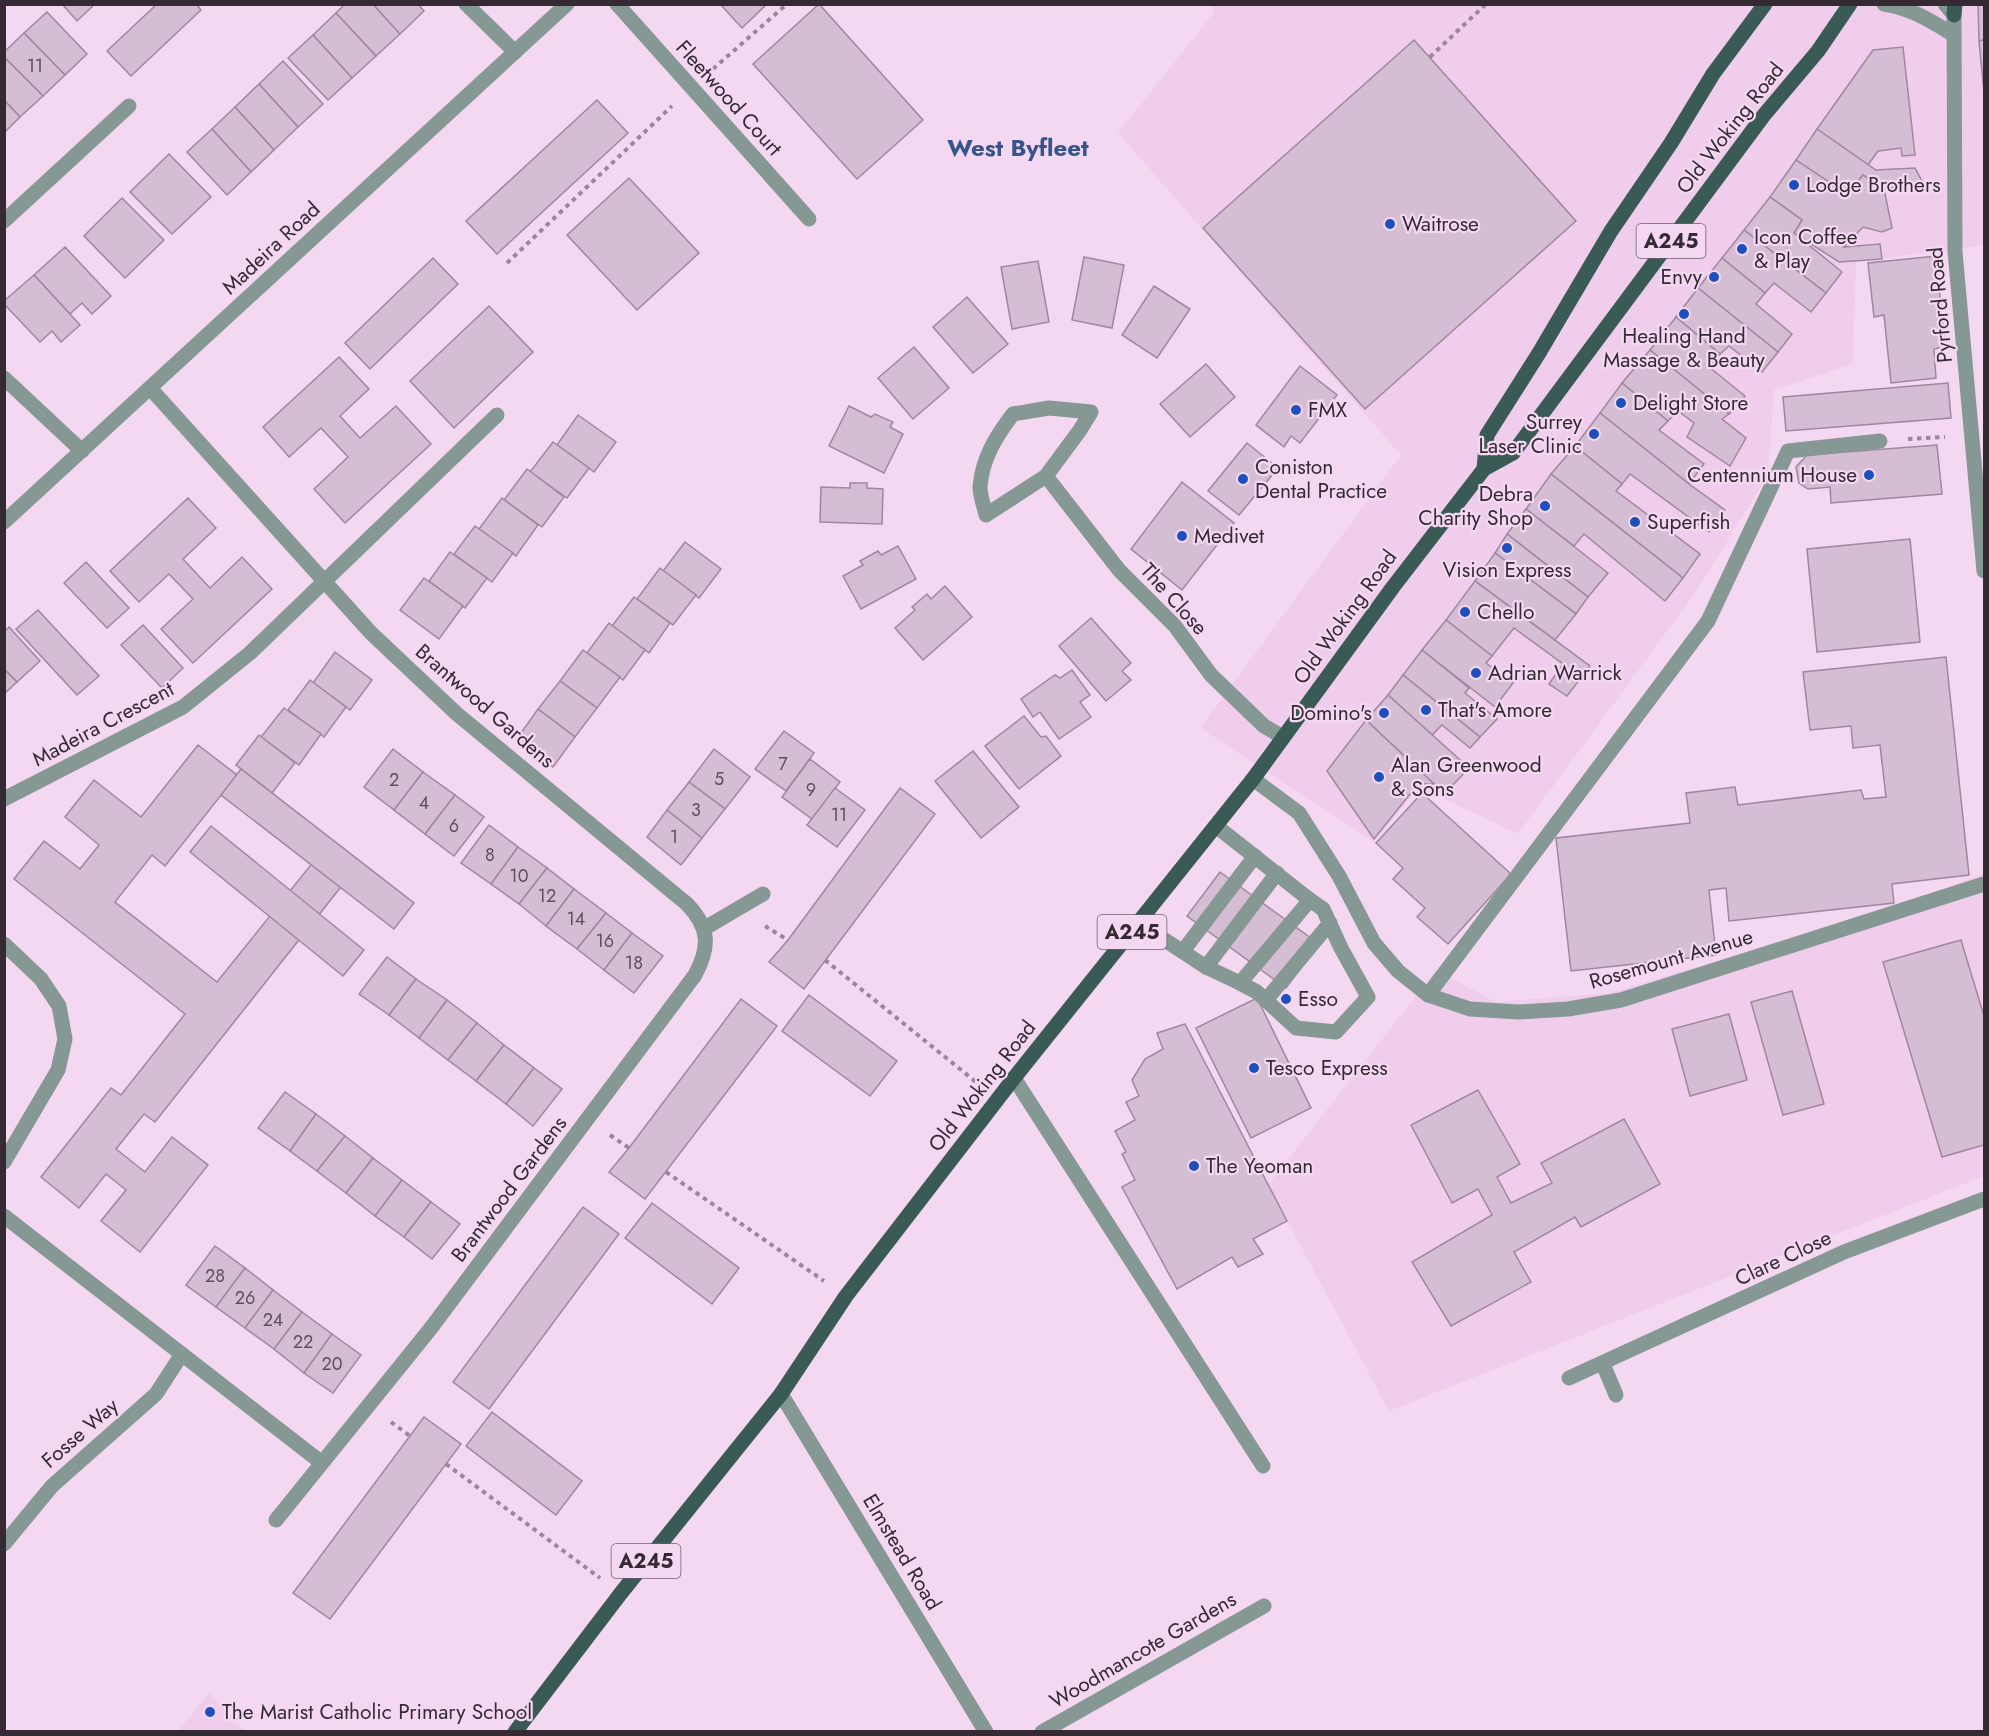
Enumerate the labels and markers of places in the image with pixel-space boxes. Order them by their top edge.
place label: Lodge Brothers [1806,170,1941,200]
marker: Lodge Brothers [1787,178,1801,192]
place label: Waitrose [1402,209,1479,239]
marker: Waitrose [1383,217,1397,231]
place label: Icon Coffee & Play [1754,222,1858,276]
marker: Icon Coffee & Play [1735,242,1749,256]
place label: Envy [1660,262,1703,292]
marker: Envy [1707,270,1721,284]
marker: Healing Hand Massage & Beauty [1677,307,1691,321]
place label: Healing Hand Massage & Beauty [1603,321,1766,375]
place label: Delight Store [1633,388,1749,418]
place label: FMX [1308,395,1348,425]
marker: Delight Store [1614,396,1628,410]
marker: FMX [1289,403,1303,417]
place label: Surrey Laser Clinic [1478,407,1583,461]
marker: Surrey Laser Clinic [1587,427,1601,441]
place label: Coniston Dental Practice [1255,452,1387,506]
place label: Centennium House [1687,460,1857,490]
marker: Centennium House [1862,468,1876,482]
marker: Coniston Dental Practice [1236,472,1250,486]
place label: Debra Charity Shop [1418,479,1533,533]
marker: Debra Charity Shop [1538,499,1552,513]
place label: Superfish [1647,507,1730,537]
marker: Superfish [1628,515,1642,529]
place label: Medivet [1194,521,1264,551]
marker: Medivet [1175,529,1189,543]
marker: Vision Express [1500,541,1514,555]
place label: Vision Express [1442,555,1572,585]
place label: Chello [1477,597,1534,627]
marker: Chello [1458,605,1472,619]
place label: Adrian Warrick [1488,658,1623,688]
marker: Adrian Warrick [1469,666,1483,680]
place label: That's Amore [1438,695,1552,725]
place label: Domino's [1290,698,1372,728]
marker: That's Amore [1419,703,1433,717]
marker: Domino's [1377,706,1391,720]
place label: Alan Greenwood & Sons [1391,750,1542,804]
marker: Alan Greenwood & Sons [1372,770,1386,784]
place label: Esso [1298,984,1338,1014]
marker: Esso [1279,992,1293,1006]
place label: Tesco Express [1266,1053,1388,1083]
marker: Tesco Express [1247,1061,1261,1075]
place label: The Yeoman [1206,1151,1313,1181]
marker: The Yeoman [1187,1159,1201,1173]
place label: The Marist Catholic Primary School [222,1697,532,1727]
marker: The Marist Catholic Primary School [203,1705,217,1719]

